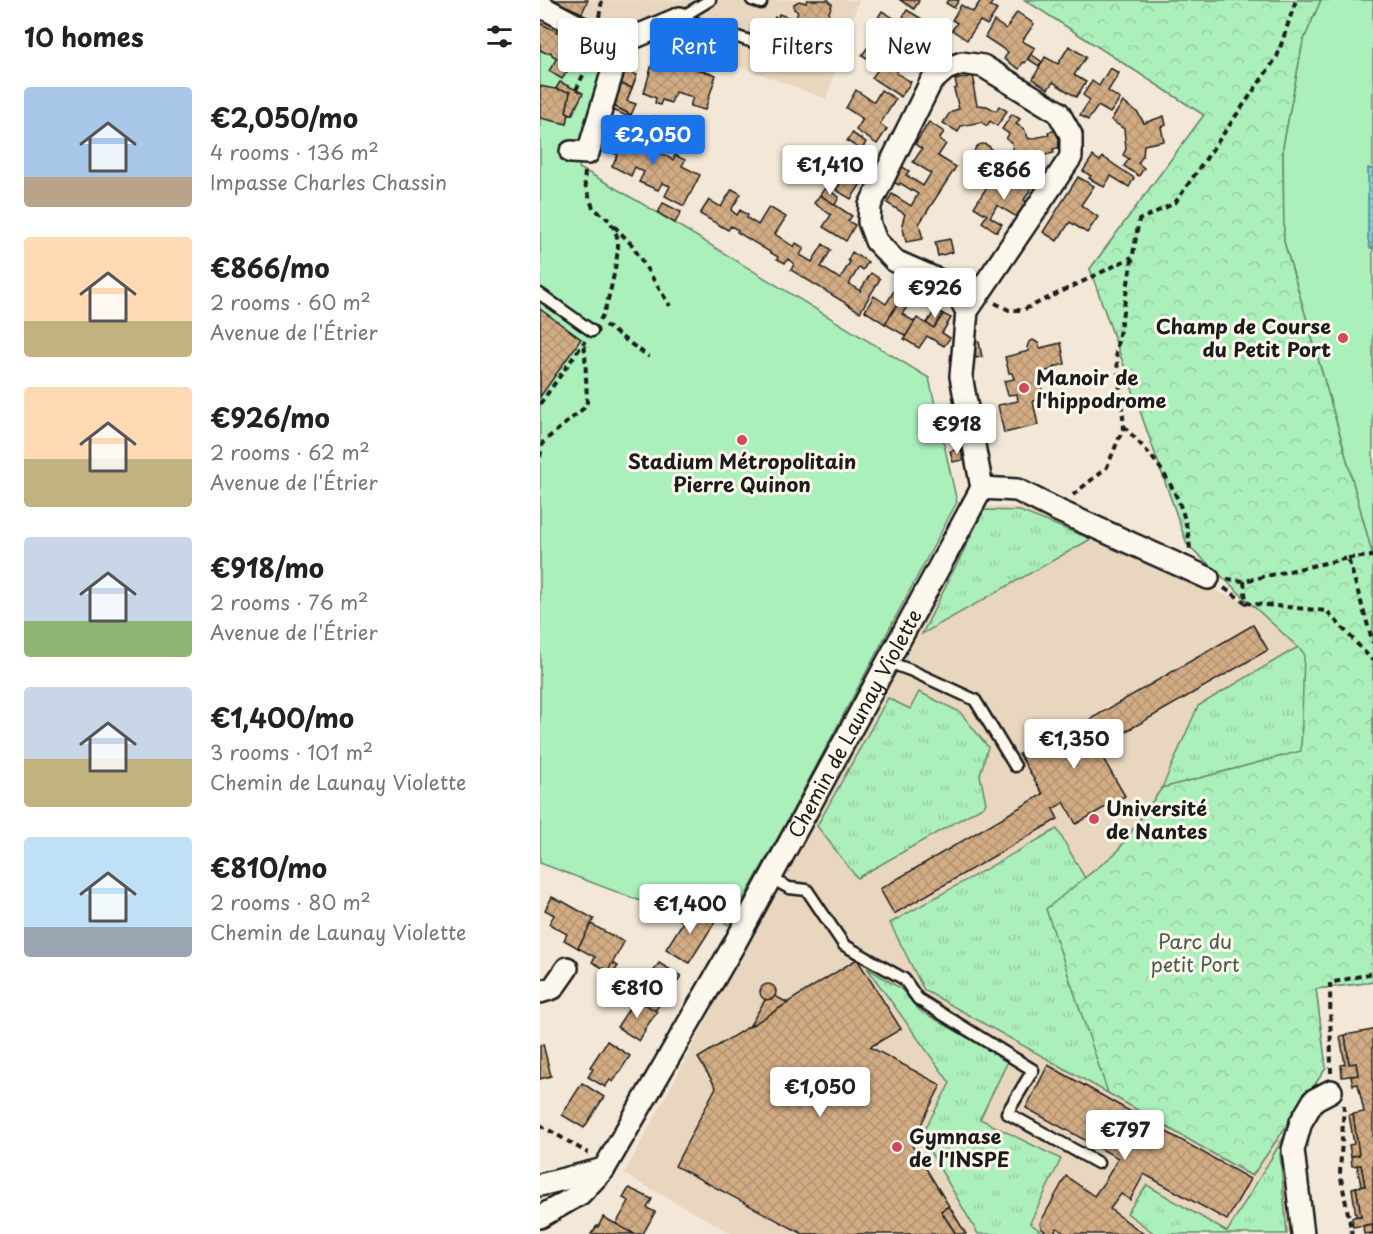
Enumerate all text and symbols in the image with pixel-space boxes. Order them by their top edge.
text: 10 homes [24,17,144,56]
chip: Buy [558,18,638,72]
chip: Rent [650,18,738,72]
chip: Filters [750,18,854,72]
chip: New [866,18,952,72]
icon: filters [483,20,516,53]
text: €2,050/mo [210,98,358,137]
icon: home [72,111,144,183]
pin: €2,050 [604,115,702,166]
text: €2,050 [615,119,691,149]
text: 4 rooms · 136 m² [210,137,379,167]
pin: €1,410 [781,145,879,196]
text: €1,410 [796,149,864,179]
pin: €866 [968,150,1040,201]
text: €866 [977,154,1031,184]
text: Impasse Charles Chassin [210,167,447,197]
text: €866/mo [210,248,330,287]
icon: home [72,261,144,333]
pin: €926 [899,268,971,319]
text: €926 [908,272,962,302]
text: 2 rooms · 60 m² [210,287,371,317]
place label: Champ de Course du Petit Port [1156,311,1331,364]
text: Avenue de l'Étrier [210,317,378,347]
marker: Champ de Course du Petit Port [1336,331,1350,345]
place label: Manoir de l'hippodrome [1036,362,1166,415]
marker: Manoir de l'hippodrome [1017,381,1031,395]
text: €926/mo [210,398,330,437]
pin: €918 [921,404,993,455]
text: €918 [932,408,982,438]
icon: home [72,411,144,483]
marker: Stadium Métropolitain Pierre Quinon [735,433,749,447]
text: 2 rooms · 62 m² [210,437,370,467]
place label: Stadium Métropolitain Pierre Quinon [628,446,856,499]
text: Avenue de l'Étrier [210,467,378,497]
text: €918/mo [210,548,324,587]
icon: home [72,561,144,633]
text: 2 rooms · 76 m² [210,587,368,617]
street label: Chemin de Launay Violette [780,603,929,843]
text: Avenue de l'Étrier [210,617,378,647]
text: €1,400/mo [210,698,354,737]
icon: home [72,711,144,783]
pin: €1,350 [1025,719,1123,770]
text: €1,350 [1038,723,1110,753]
text: 3 rooms · 101 m² [210,737,373,767]
text: Chemin de Launay Violette [210,767,466,797]
place label: Université de Nantes [1106,793,1207,846]
marker: Université de Nantes [1087,812,1101,826]
text: €810/mo [210,848,327,887]
icon: home [72,861,144,933]
pin: €1,400 [641,884,739,935]
text: 2 rooms · 80 m² [210,887,371,917]
text: €1,400 [653,888,727,918]
text: Chemin de Launay Violette [210,917,466,947]
park label: Parc du petit Port [1150,926,1240,979]
pin: €810 [601,968,673,1019]
text: €810 [611,972,663,1002]
pin: €1,050 [771,1067,869,1118]
text: €1,050 [784,1071,856,1101]
pin: €797 [1089,1110,1161,1161]
text: €797 [1100,1114,1150,1144]
place label: Gymnase de l'INSPE [909,1121,1010,1174]
marker: Gymnase de l'INSPE [890,1140,904,1154]

